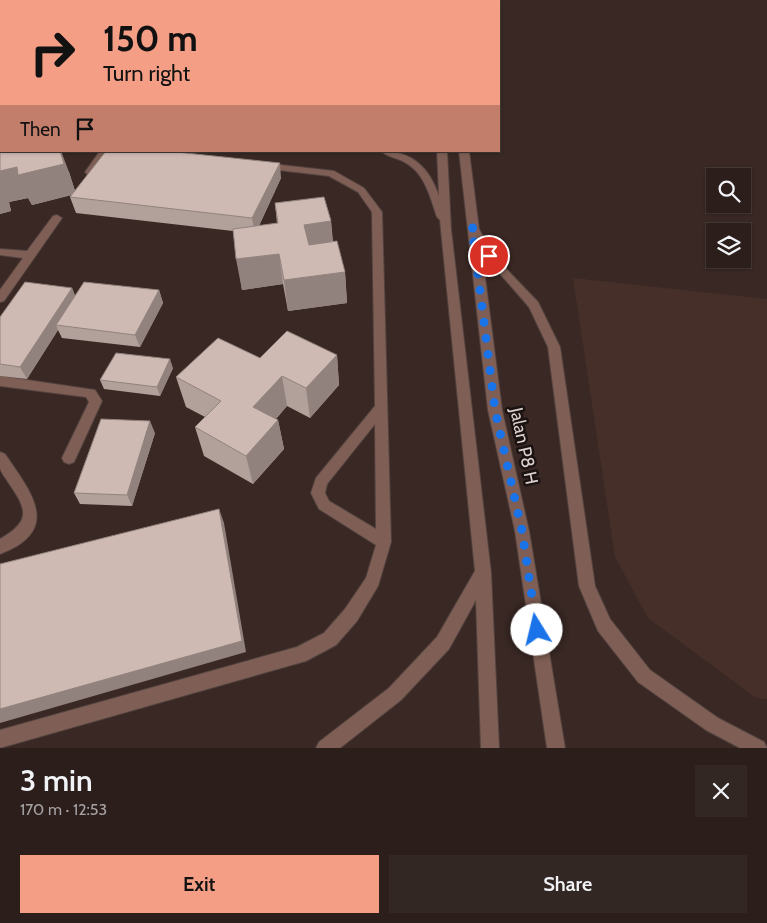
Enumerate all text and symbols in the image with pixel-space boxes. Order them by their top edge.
text: 150 m [103,17,198,60]
icon: right [20,20,85,85]
text: Turn right [103,60,190,87]
icon: arrive [71,115,99,143]
text: Then [20,118,61,141]
map controls [706,168,751,268]
button: search [706,168,751,213]
button: layers [706,223,751,268]
pin [468,235,510,277]
icon: arrive [475,242,503,270]
street label: Jalan P8 H [505,405,543,486]
position arrow [510,603,562,655]
text: 3 min [20,762,93,799]
button: close [695,765,747,817]
text: 170 m · 12:53 [20,800,107,819]
button: Exit [20,855,379,913]
button: Share [389,855,747,913]

